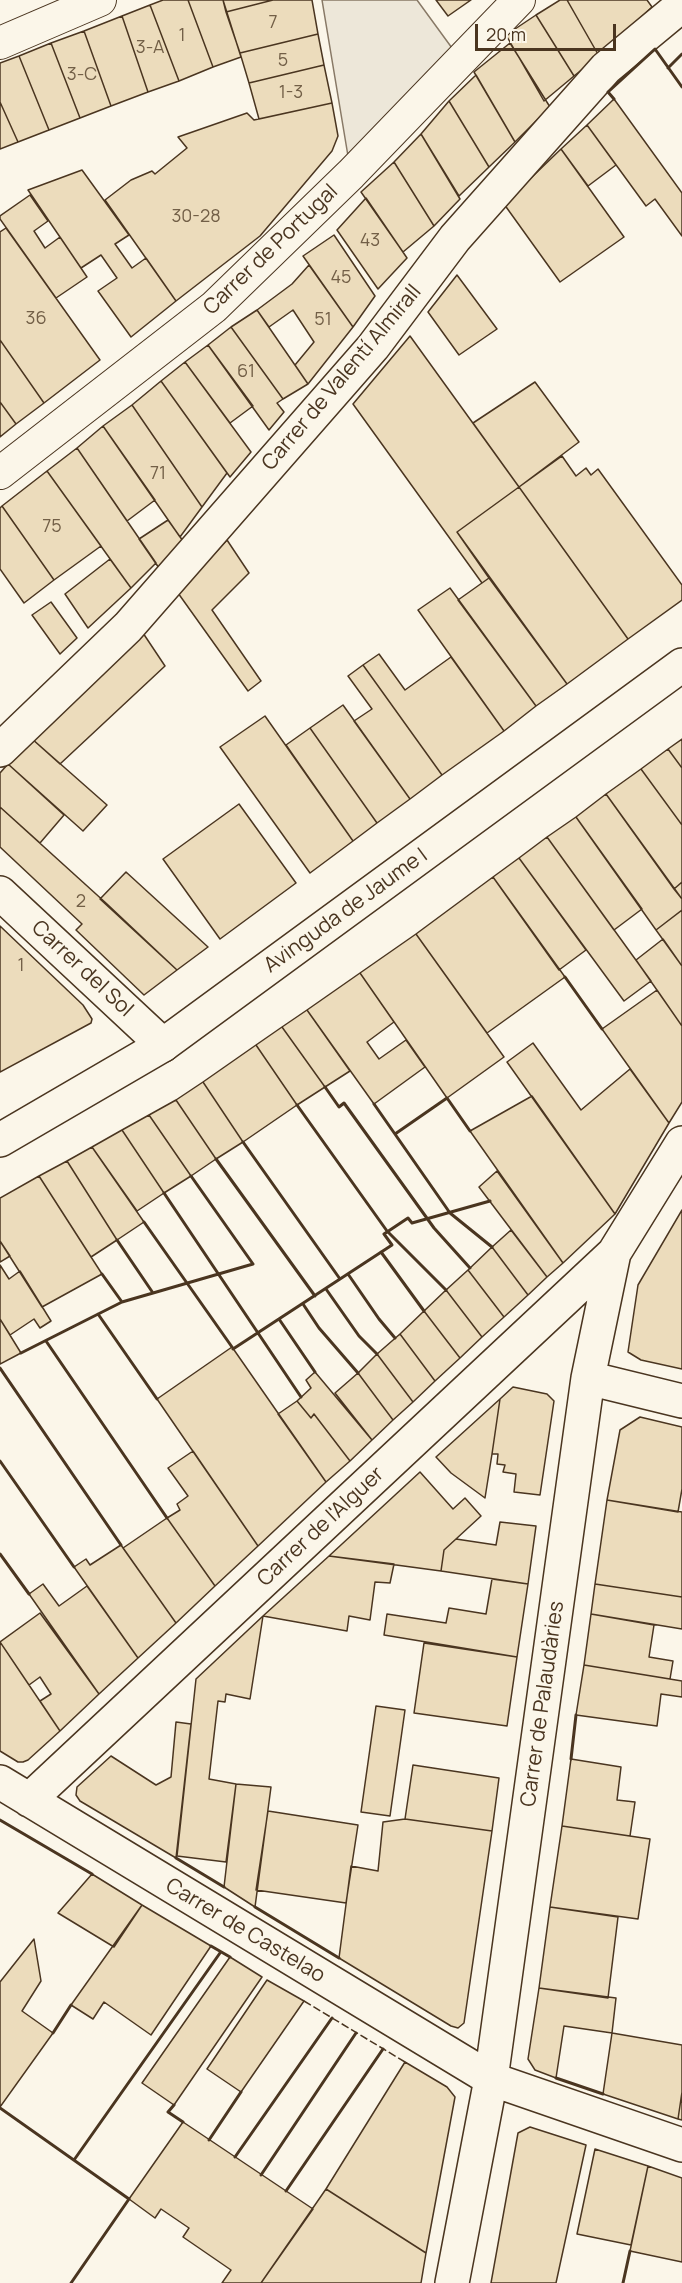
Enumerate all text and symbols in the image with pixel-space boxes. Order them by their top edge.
house number: 7 [268,12,278,34]
scale bar [478,12,619,50]
text: 20 m [486,22,526,46]
house number: 1 [178,25,186,47]
house number: 3-A [136,37,164,59]
house number: 5 [278,50,288,72]
house number: 3-C [67,64,97,86]
house number: 1-3 [279,82,303,104]
street label: Carrer de Portugal [199,179,343,321]
house number: 30-28 [171,206,221,228]
house number: 43 [360,230,380,252]
house number: 45 [330,267,352,289]
street label: Carrer de Valentí Almirall [257,280,427,476]
house number: 36 [25,308,47,330]
house number: 51 [314,309,332,331]
house number: 61 [237,361,255,383]
house number: 71 [150,463,166,485]
house number: 75 [42,516,62,538]
street label: Avinguda de Jaume I [259,843,433,979]
house number: 2 [76,891,86,913]
street label: Carrer del Sol [26,916,138,1022]
house number: 1 [17,955,25,977]
street label: Carrer de l'Alguer [253,1462,389,1592]
street label: Carrer de Palaudàries [516,1600,570,1808]
street label: Carrer de Castelao [161,1873,329,1989]

